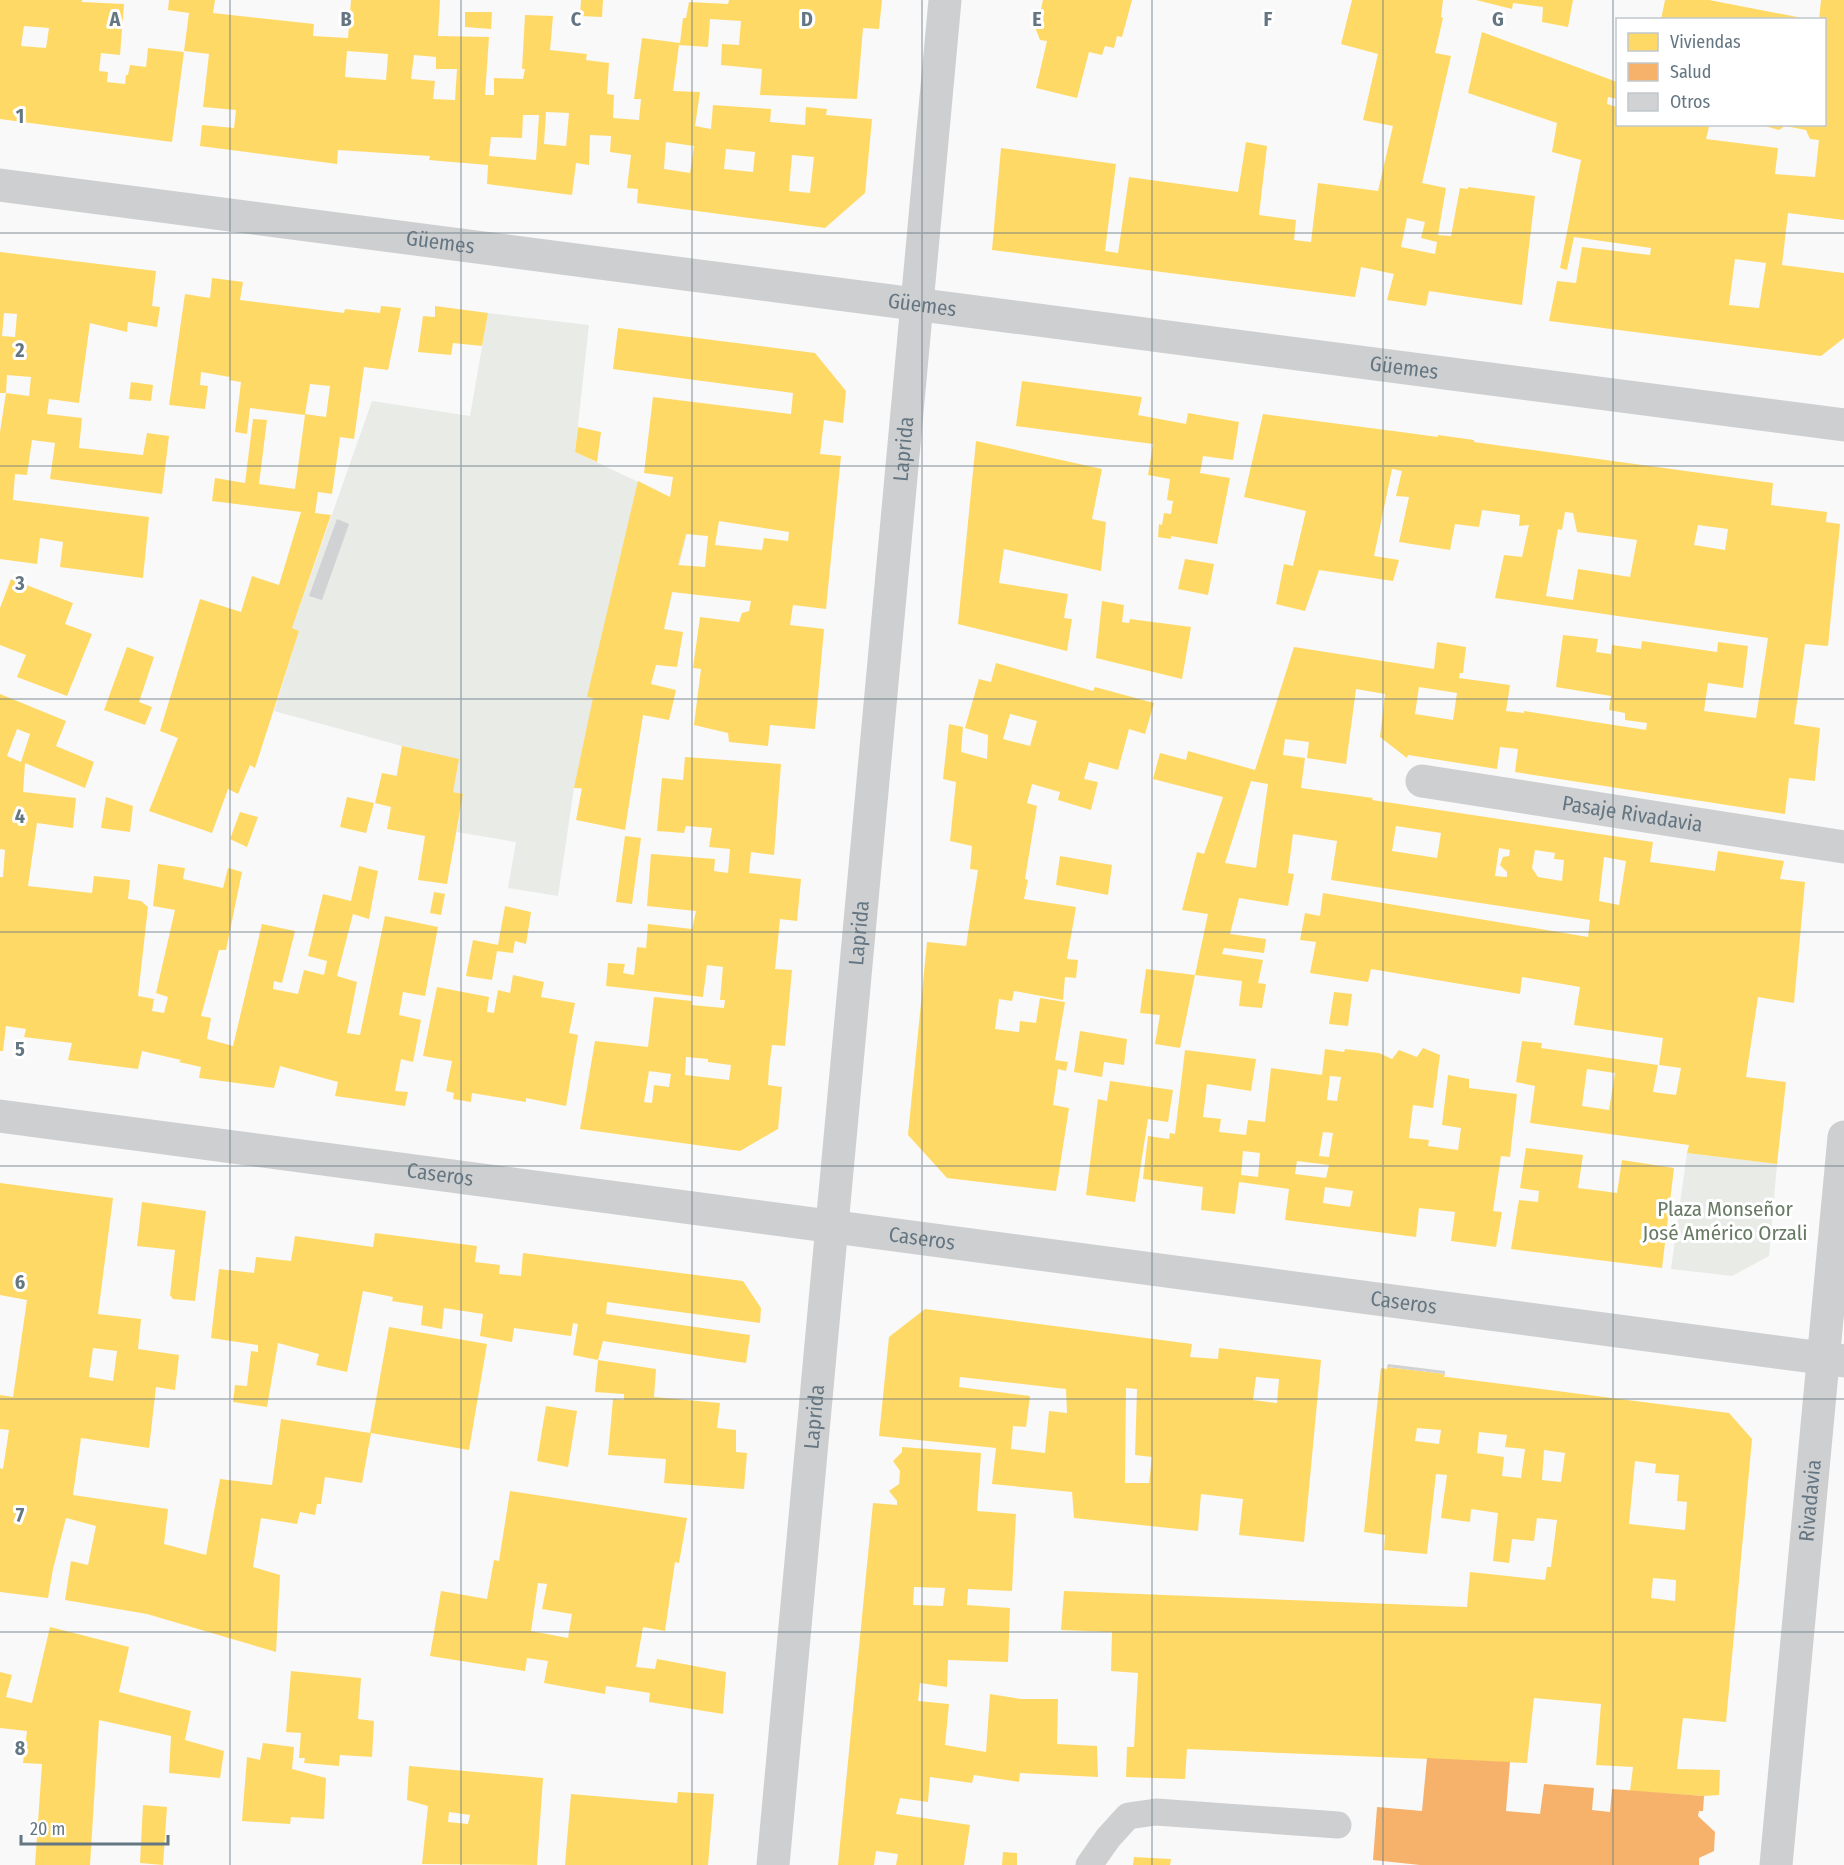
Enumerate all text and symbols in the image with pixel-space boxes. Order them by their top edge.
text: A [109,7,122,31]
text: B [340,7,352,31]
text: C [571,7,582,31]
text: D [801,7,813,31]
text: E [1032,7,1042,31]
text: F [1264,7,1273,31]
text: G [1492,7,1504,31]
legend [1616,18,1826,126]
text: Viviendas [1670,31,1741,53]
text: Salud [1670,61,1711,83]
text: Otros [1670,91,1710,113]
text: 1 [16,104,24,128]
street label: Güemes [404,225,476,260]
street label: Güemes [886,288,958,322]
text: 2 [14,338,25,362]
street label: Güemes [1368,350,1440,385]
street label: Laprida [888,416,920,482]
text: 3 [14,571,25,595]
street label: Pasaje Rivadavia [1560,790,1705,838]
text: 4 [15,804,25,828]
street label: Laprida [843,899,875,966]
text: 5 [15,1037,25,1061]
street label: Caseros [405,1157,475,1192]
park label: Plaza Monseñor José Américo Orzali [1642,1196,1808,1246]
street label: Caseros [887,1221,957,1256]
text: 6 [15,1270,25,1294]
street label: Caseros [1369,1285,1438,1320]
street label: Laprida [798,1383,830,1450]
street label: Rivadavia [1793,1458,1827,1543]
text: 7 [16,1503,25,1527]
text: 8 [15,1736,26,1760]
scale bar [21,1808,168,1846]
text: 20 m [30,1818,65,1840]

